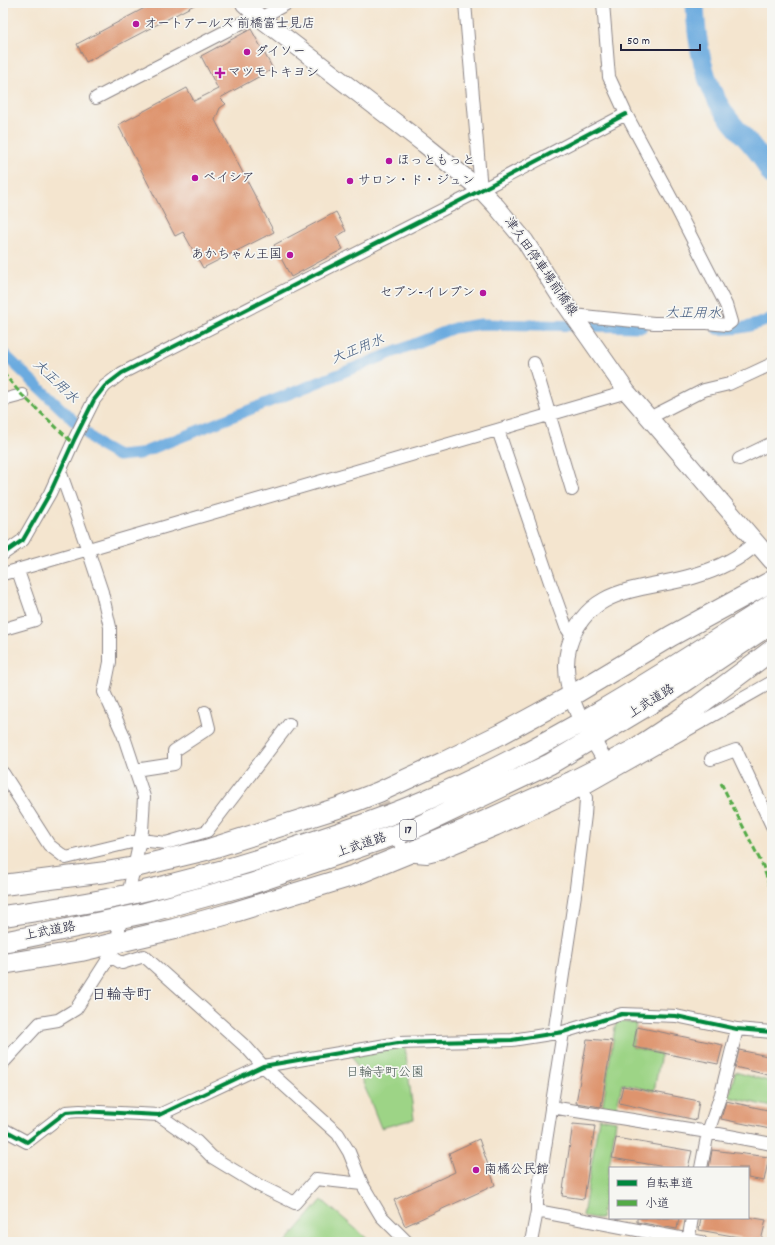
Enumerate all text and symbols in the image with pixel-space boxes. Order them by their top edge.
place label: オートアールズ 前橋富士見店 [144,15,315,34]
marker: オートアールズ 前橋富士見店 [131,19,141,29]
scale bar [621,26,700,52]
text: 50 m [627,33,650,50]
place label: ダイソー [255,43,306,62]
marker: ダイソー [242,47,252,57]
place label: マツモトキヨシ [228,64,319,83]
marker: マツモトキヨシ [215,68,225,78]
place label: ほっともっと [397,152,475,171]
marker: ほっともっと [384,156,394,166]
place label: ベイシア [203,169,255,188]
place label: サロン・ド・ジュン [358,172,475,191]
marker: ベイシア [190,173,200,183]
marker: サロン・ド・ジュン [345,176,355,186]
street label: 津久田停車場前橋線 [499,214,582,321]
place label: あかちゃん王国 [191,246,282,265]
marker: あかちゃん王国 [285,250,295,260]
place label: セブン-イレブン [380,284,475,303]
marker: セブン-イレブン [478,288,488,298]
water label: 大正用水 [665,304,721,324]
water label: 大正用水 [328,330,388,370]
water label: 大正用水 [28,355,82,409]
street label: 上武道路 [625,680,679,724]
road number: 17 [400,820,416,840]
street label: 上武道路 [334,829,390,863]
street label: 上武道路 [23,918,77,946]
district label: 日輪寺町 [91,985,152,1007]
park label: 日輪寺町公園 [346,1064,424,1083]
place label: 南橘公民館 [484,1161,549,1180]
marker: 南橘公民館 [471,1165,481,1175]
legend [609,1167,749,1219]
text: 自転車道 [645,1176,693,1193]
text: 小道 [645,1196,669,1213]

